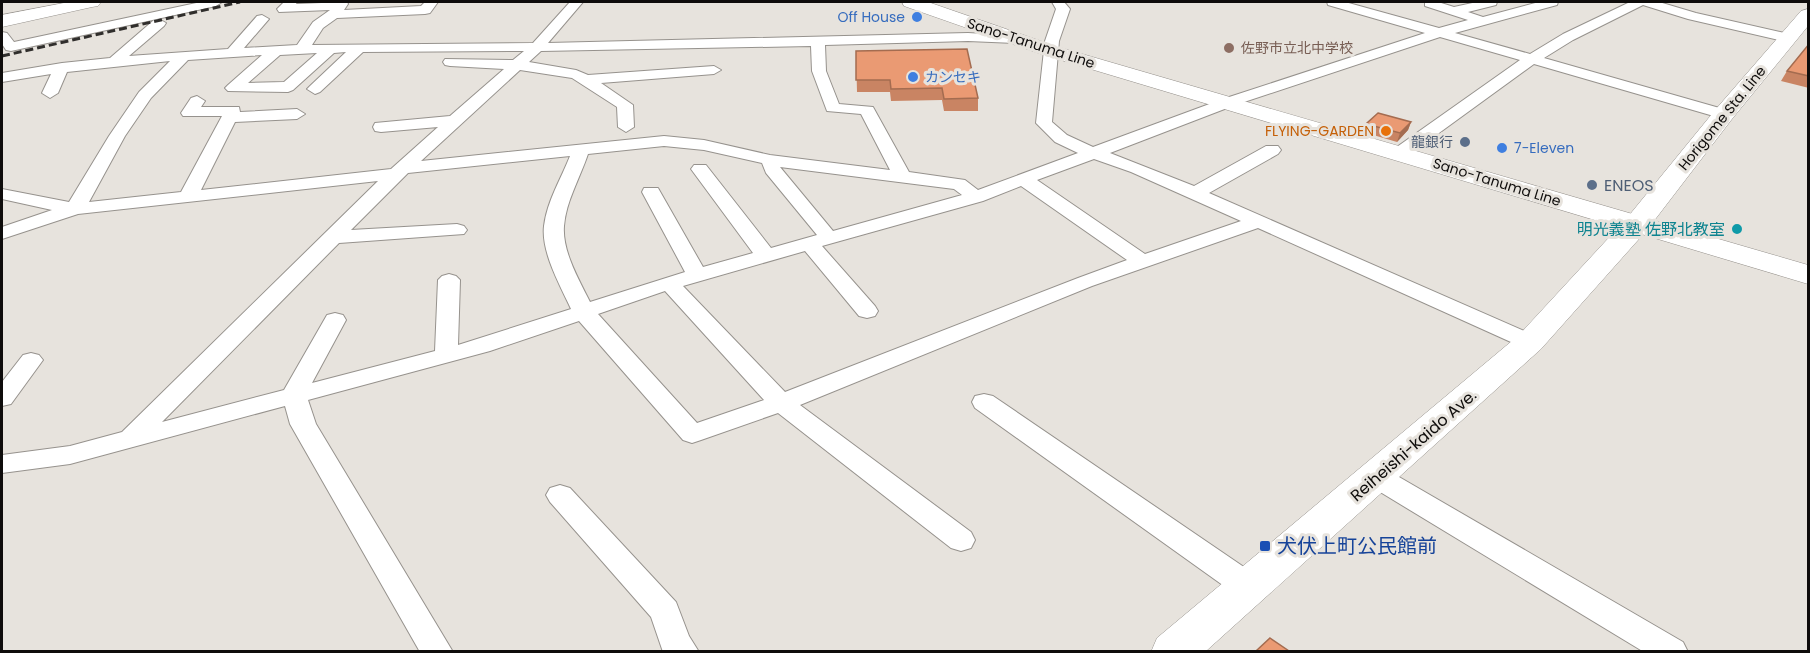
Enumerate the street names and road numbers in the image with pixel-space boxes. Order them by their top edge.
street label: Sano-Tanuma Line [965,13,1098,73]
street label: Horigome Sta. Line [1674,61,1771,174]
street label: Sano-Tanuma Line [1430,153,1564,211]
street label: Reiheishi-kaido Ave. [1345,384,1481,507]

